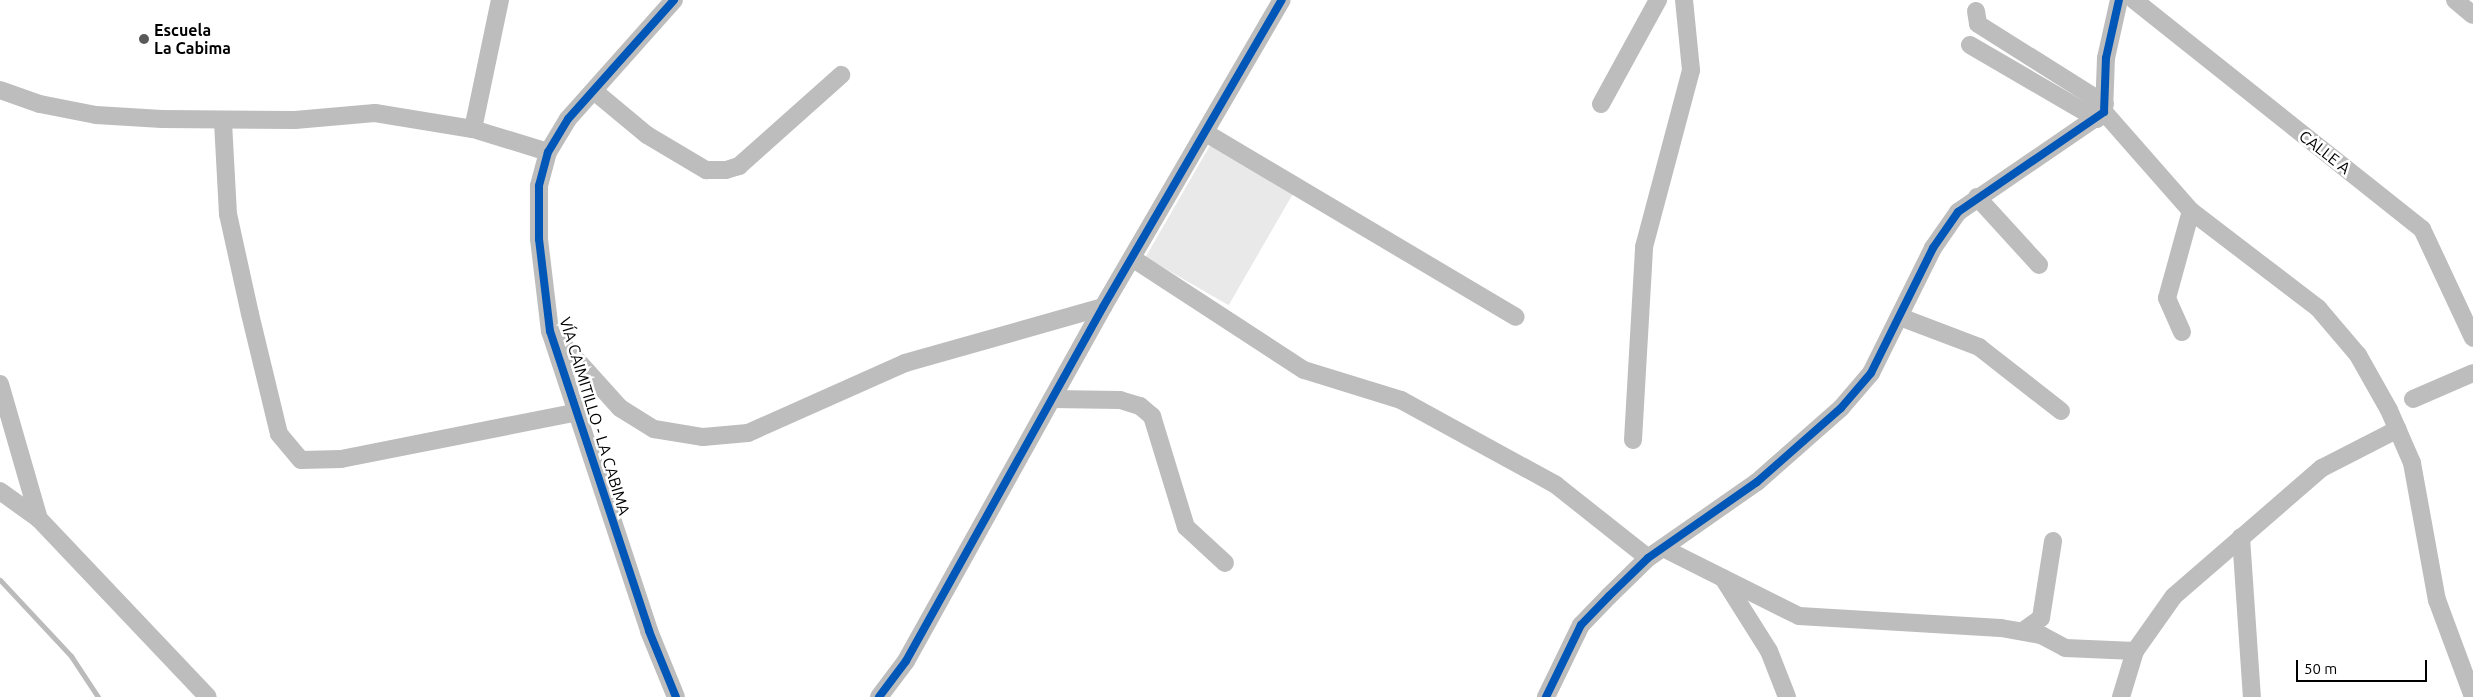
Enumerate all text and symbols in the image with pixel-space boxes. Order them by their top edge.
place label: Escuela La Cabima [154,20,231,58]
marker: Escuela La Cabima [138,33,150,45]
street label: CALLE A [2295,126,2355,178]
street label: VÍA CAIMITILLO - LA CABIMA [556,315,634,517]
scale bar [2298,650,2429,682]
text: 50 m [2304,660,2337,677]

